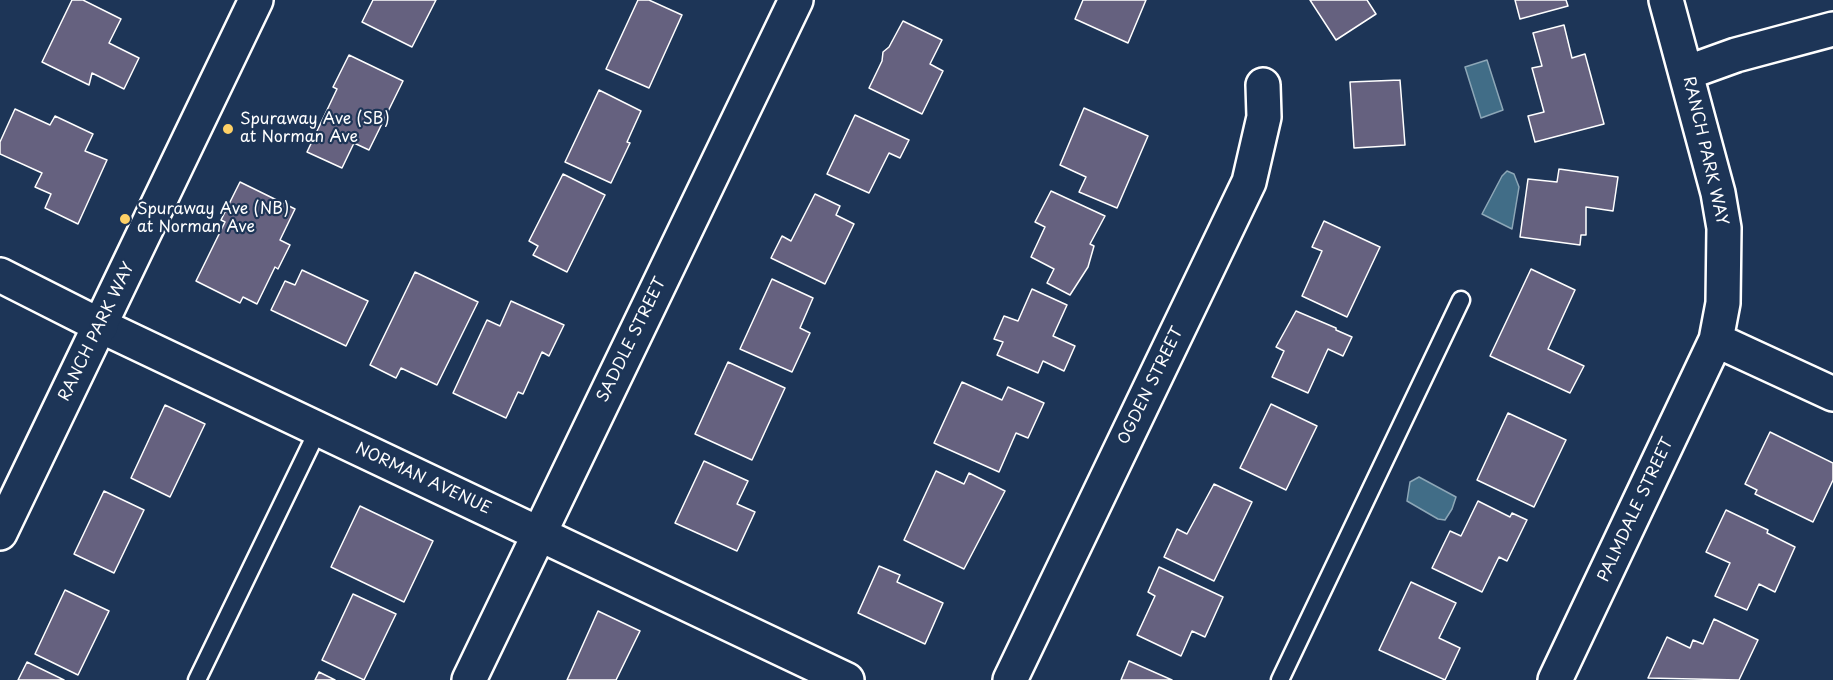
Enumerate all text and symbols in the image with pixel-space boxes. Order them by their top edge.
street label: RANCH PARK WAY [1679,75,1731,227]
place label: Spuraway Ave (SB) at Norman Ave [240,110,390,148]
marker: Spuraway Ave (SB) at Norman Ave [221,122,235,136]
place label: Spuraway Ave (NB) at Norman Ave [137,200,289,238]
marker: Spuraway Ave (NB) at Norman Ave [118,212,132,226]
street label: RANCH PARK WAY [55,259,139,405]
street label: SADDLE STREET [593,275,671,405]
street label: OGDEN STREET [1114,324,1188,448]
street label: PALMDALE STREET [1594,435,1678,585]
street label: NORMAN AVENUE [352,439,494,519]

